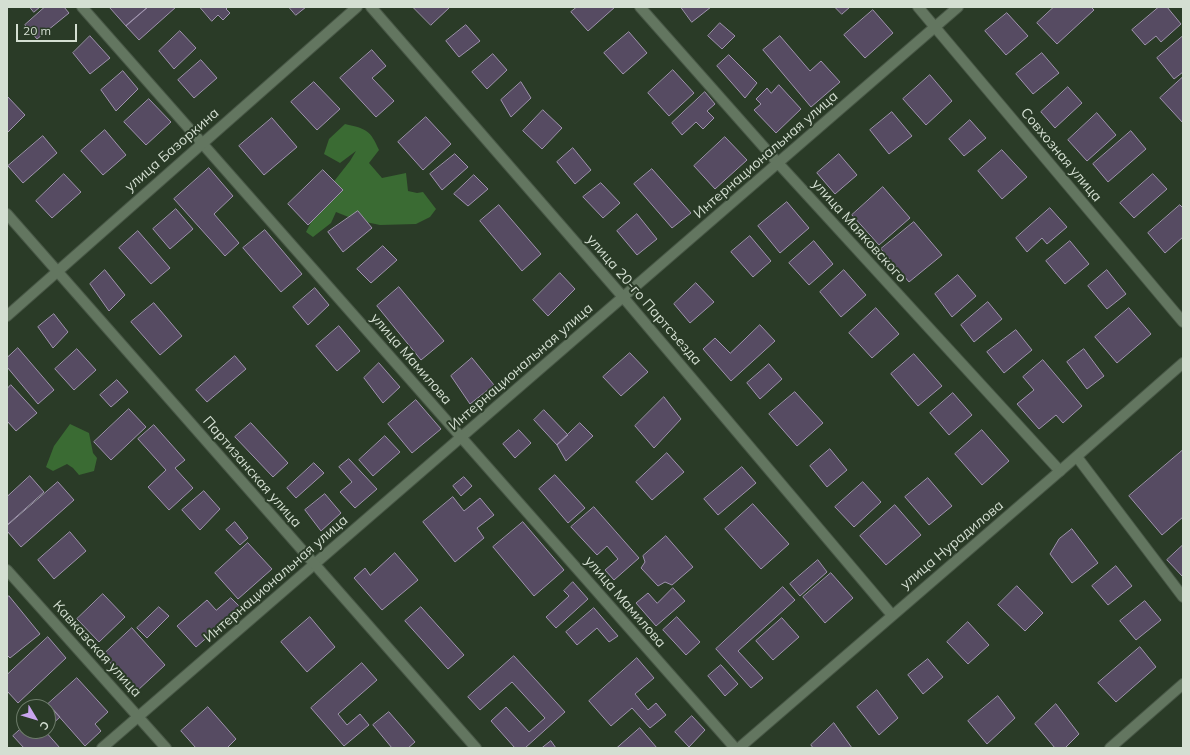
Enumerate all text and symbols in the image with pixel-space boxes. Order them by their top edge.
scale bar [18,16,79,42]
text: 20 m [23,23,51,38]
street label: Интернациональная улица [691,88,841,222]
street label: улица Базоркина [122,105,222,195]
street label: Совхозная улица [1017,105,1105,205]
street label: улица Маяковского [808,176,910,286]
street label: улица 20-го Партсъезда [583,231,705,369]
street label: Интернациональная улица [446,300,596,434]
street label: улица Мамилова [367,310,455,408]
street label: Партизанская улица [199,413,305,531]
street label: улица Нурадилова [897,497,1007,593]
street label: Интернациональная улица [201,512,351,646]
street label: улица Мамилова [581,553,669,651]
street label: Кавказская улица [49,597,145,701]
north arrow [16,699,56,739]
text: С [37,718,53,733]

